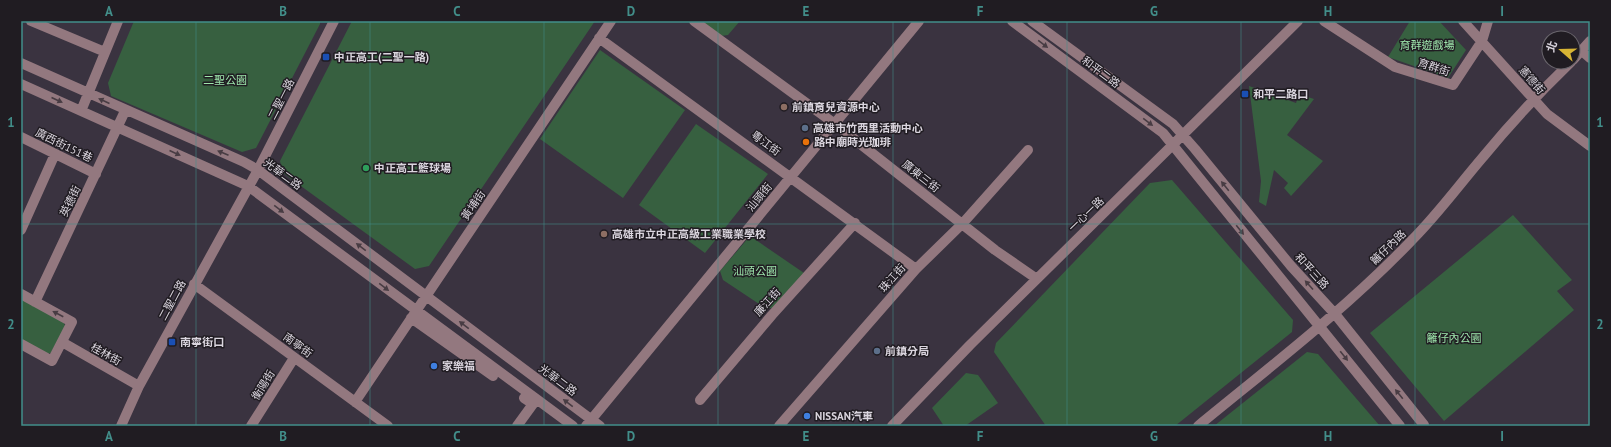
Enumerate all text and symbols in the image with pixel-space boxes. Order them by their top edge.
text: A [105,3,113,20]
text: B [279,3,287,20]
text: C [453,3,461,20]
text: D [627,3,635,20]
text: E [803,3,810,20]
text: F [977,3,984,20]
text: G [1150,3,1158,20]
text: H [1324,3,1332,20]
text: I [1500,3,1504,20]
north arrow [1541,30,1581,70]
park label: 育群遊戲場 [1400,38,1455,52]
text: 北 [1543,39,1560,54]
one-way arrow [1038,40,1049,49]
place label: 中正高工(二聖一路) [334,50,429,64]
marker: 中正高工(二聖一路) [321,52,331,62]
street label: 和平二路 [1079,53,1123,91]
street label: 育群街 [1416,55,1452,79]
street label: 憲德街 [1516,63,1548,97]
park label: 二聖公園 [203,73,247,87]
street label: 二聖一路 [265,76,297,122]
place label: 和平二路口 [1253,87,1308,101]
marker: 和平二路口 [1240,89,1250,99]
one-way arrow [51,97,62,103]
one-way arrow [98,98,109,104]
place label: 前鎮育兒資源中心 [792,100,880,114]
marker: 前鎮育兒資源中心 [779,102,789,112]
text: 1 [7,114,15,131]
text: 1 [1596,114,1604,131]
one-way arrow [1142,118,1153,126]
place label: 高雄市竹西里活動中心 [813,121,923,135]
marker: 高雄市竹西里活動中心 [800,123,810,133]
street label: 廣西街151巷 [33,125,95,165]
street label: 粵江街 [749,128,783,158]
place label: 路中廟時光珈琲 [814,135,891,149]
marker: 路中廟時光珈琲 [801,137,811,147]
one-way arrow [170,150,181,156]
one-way arrow [217,150,228,156]
street label: 光華二路 [261,155,305,193]
street label: 廣東三街 [899,157,943,195]
place label: 中正高工籃球場 [374,161,451,175]
marker: 中正高工籃球場 [361,163,371,173]
street label: 汕頭街 [743,180,775,214]
one-way arrow [1221,180,1230,191]
street label: 英德街 [56,183,84,219]
street label: 黃埔街 [458,187,488,223]
street label: 一心一路 [1065,194,1107,234]
one-way arrow [274,205,285,213]
one-way arrow [1236,224,1245,235]
place label: 高雄市立中正高級工業職業學校 [612,227,766,241]
street label: 籬仔內路 [1367,227,1409,267]
marker: 高雄市立中正高級工業職業學校 [599,229,609,239]
one-way arrow [355,243,366,251]
street label: 和平三路 [1292,250,1332,292]
street label: 珠江街 [876,261,908,295]
park label: 汕頭公園 [733,264,777,278]
street label: 二聖二路 [155,277,189,323]
one-way arrow [1304,280,1314,290]
one-way arrow [378,283,389,291]
street label: 廉江街 [751,285,783,319]
one-way arrow [53,311,64,318]
text: 2 [7,316,15,333]
text: 2 [1596,316,1604,333]
one-way arrow [459,321,470,329]
street label: 南寧街 [281,330,315,360]
park label: 籬仔內公園 [1427,331,1482,345]
place label: 南寧街口 [180,335,224,349]
marker: 南寧街口 [167,337,177,347]
street label: 桂林街 [88,340,124,368]
place label: 前鎮分局 [885,344,929,358]
marker: 前鎮分局 [872,346,882,356]
one-way arrow [1340,351,1348,362]
place label: 家樂福 [442,359,475,373]
marker: 家樂福 [429,361,439,371]
street label: 光華二路 [536,361,580,399]
street label: 衡陽街 [248,367,278,403]
one-way arrow [1395,389,1404,400]
one-way arrow [563,399,574,407]
place label: NISSAN汽車 [815,409,873,423]
marker: NISSAN汽車 [802,411,812,421]
text: A [105,428,113,445]
text: B [279,428,287,445]
text: C [453,428,461,445]
text: D [627,428,635,445]
text: E [803,428,810,445]
text: F [977,428,984,445]
text: G [1150,428,1158,445]
text: H [1324,428,1332,445]
text: I [1500,428,1504,445]

